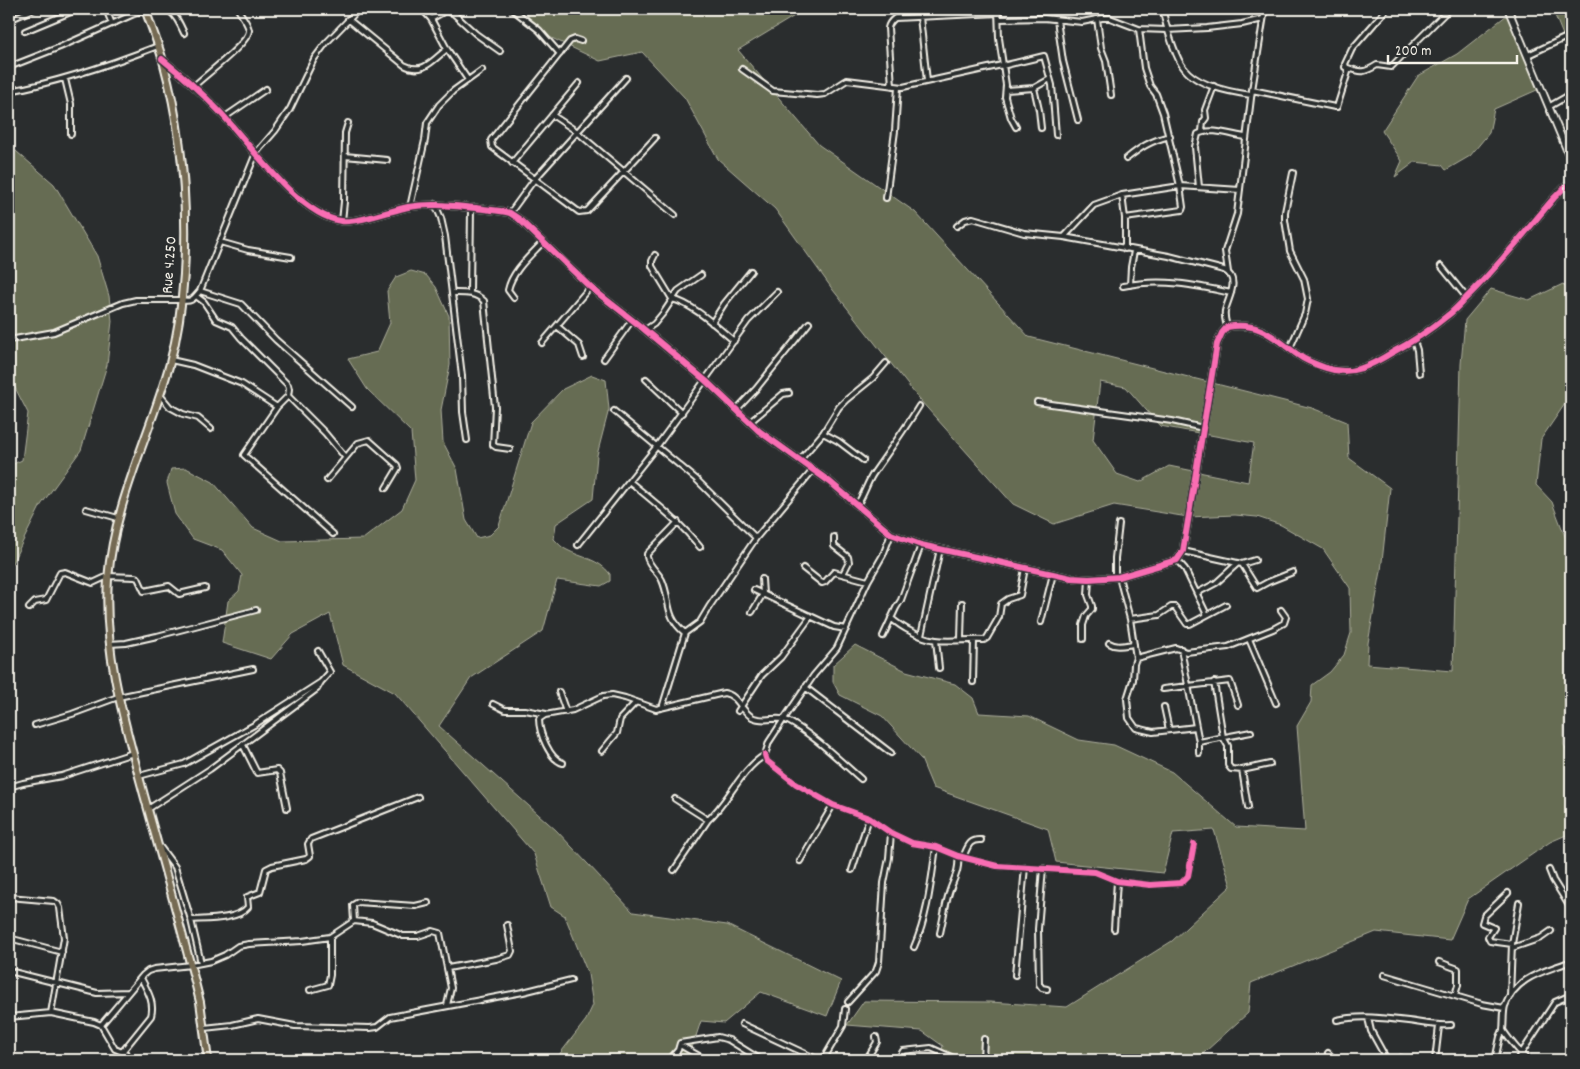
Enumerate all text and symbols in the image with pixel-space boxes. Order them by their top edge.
scale bar [1388,32,1516,64]
text: 200 m [1395,41,1432,63]
street label: Rue 4.250 [157,235,183,295]

